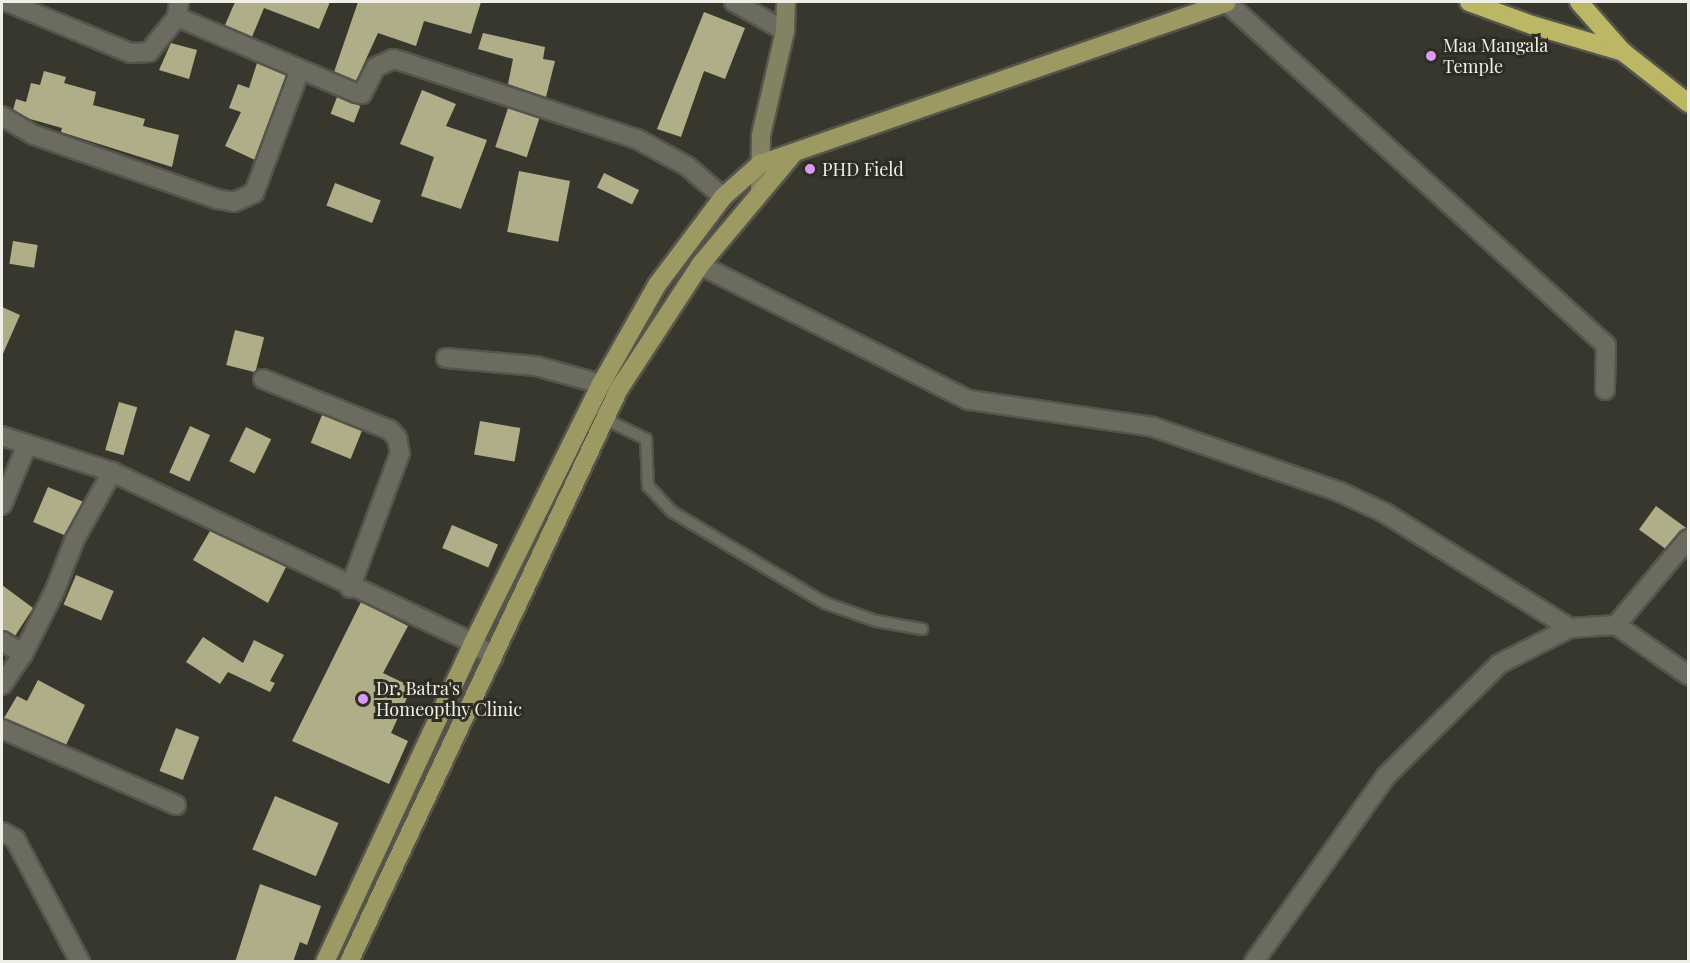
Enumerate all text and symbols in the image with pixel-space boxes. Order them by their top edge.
place label: Maa Mangala Temple [1443,35,1549,78]
marker: Maa Mangala Temple [1424,49,1438,63]
place label: PHD Field [822,158,904,180]
marker: PHD Field [803,162,817,176]
place label: Dr. Batra's Homeopthy Clinic [376,678,523,720]
marker: Dr. Batra's Homeopthy Clinic [354,690,372,708]

